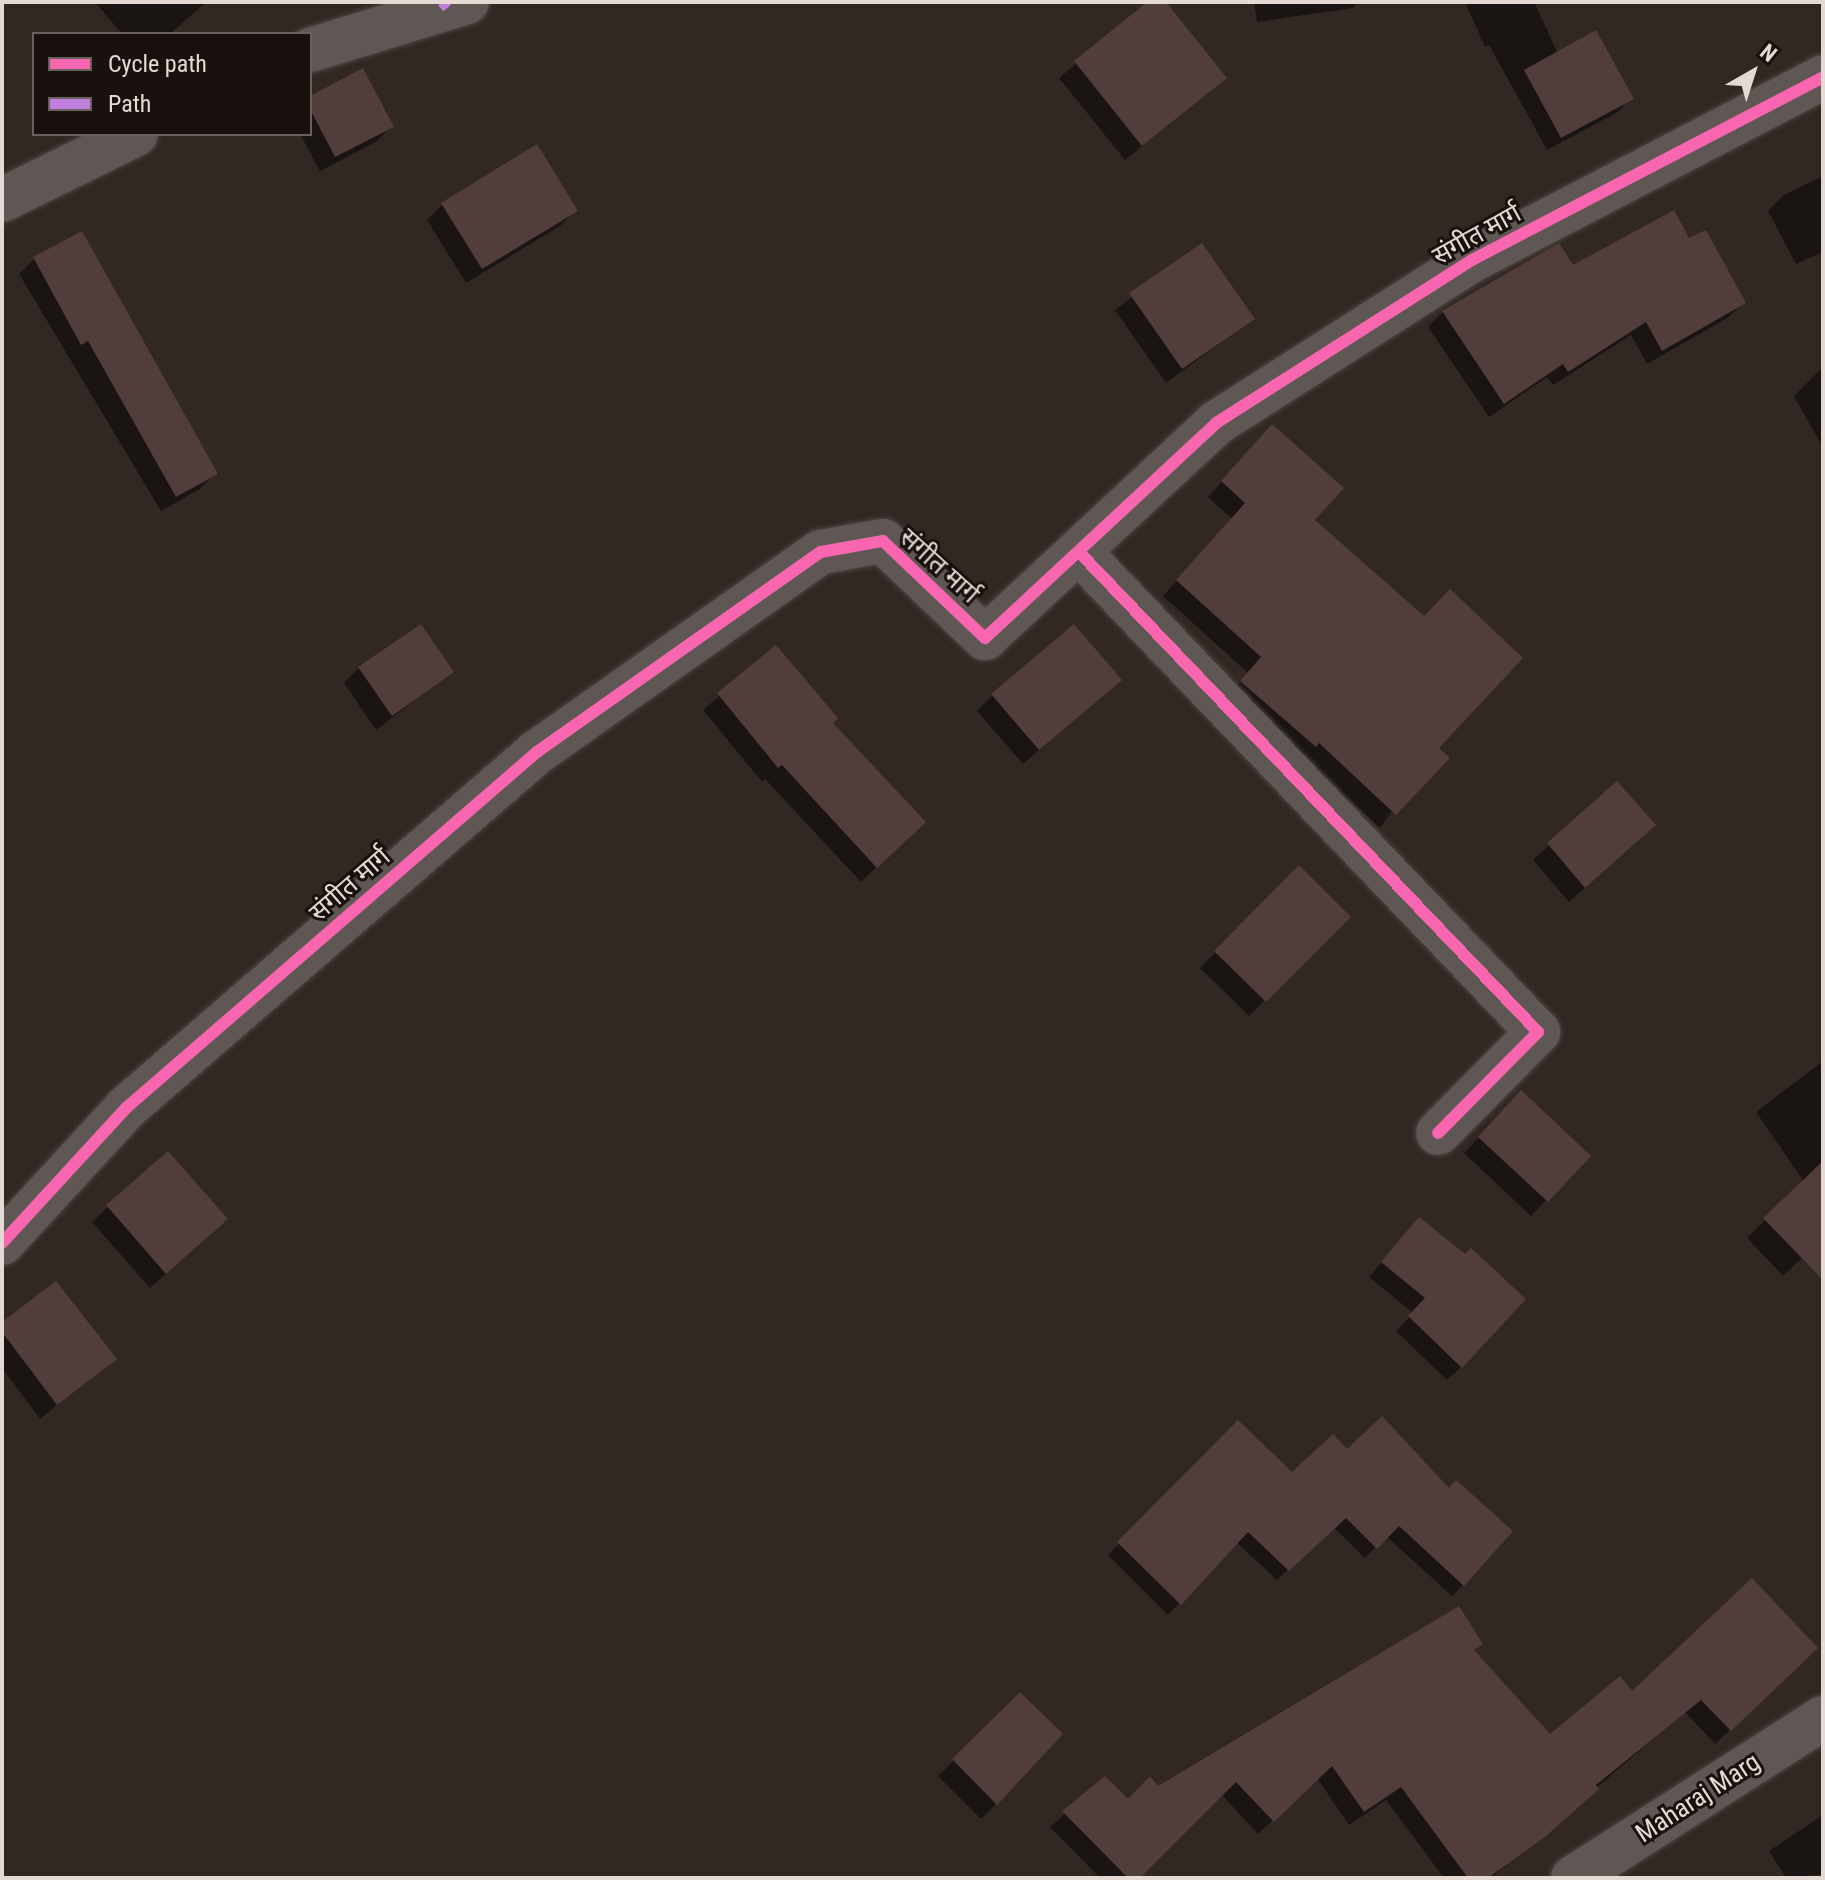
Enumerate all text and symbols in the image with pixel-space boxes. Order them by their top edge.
legend [32,32,312,136]
north arrow [1713,32,1793,112]
text: N [1755,39,1782,67]
text: Cycle path [108,50,207,78]
text: Path [108,90,151,118]
street label: संगीत मार्ग [1427,198,1527,272]
street label: संगीत मार्ग [893,522,985,610]
street label: संगीत मार्ग [303,842,397,928]
street label: Maharaj Marg [1630,1746,1766,1850]

